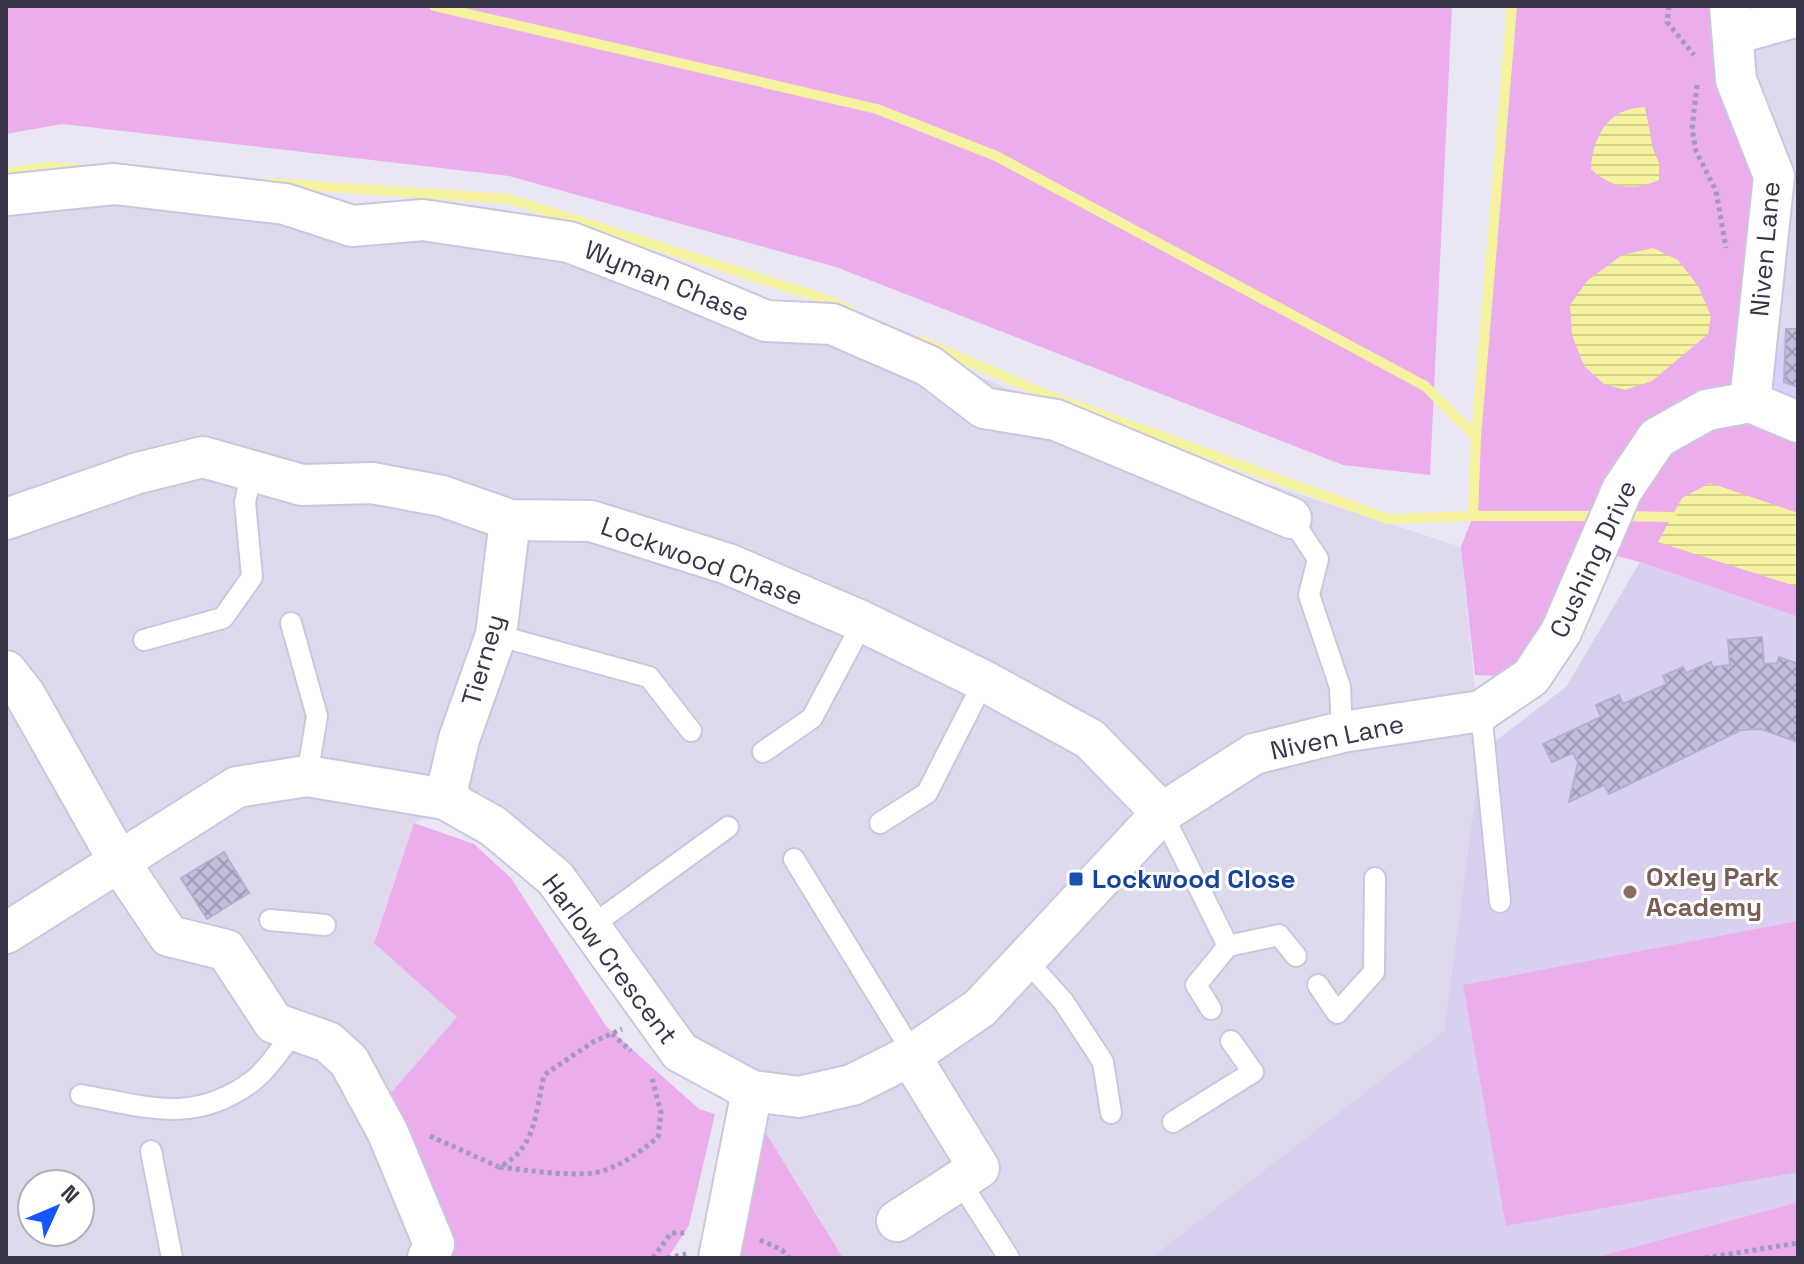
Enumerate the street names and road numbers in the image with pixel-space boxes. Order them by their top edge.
street label: Niven Lane [1742,180,1788,318]
street label: Wyman Chase [579,232,755,330]
street label: Cushing Drive [1542,475,1644,643]
street label: Lockwood Chase [596,509,808,613]
street label: Tierney [454,610,512,710]
street label: Niven Lane [1267,706,1407,768]
street label: Harlow Crescent [535,867,685,1051]

